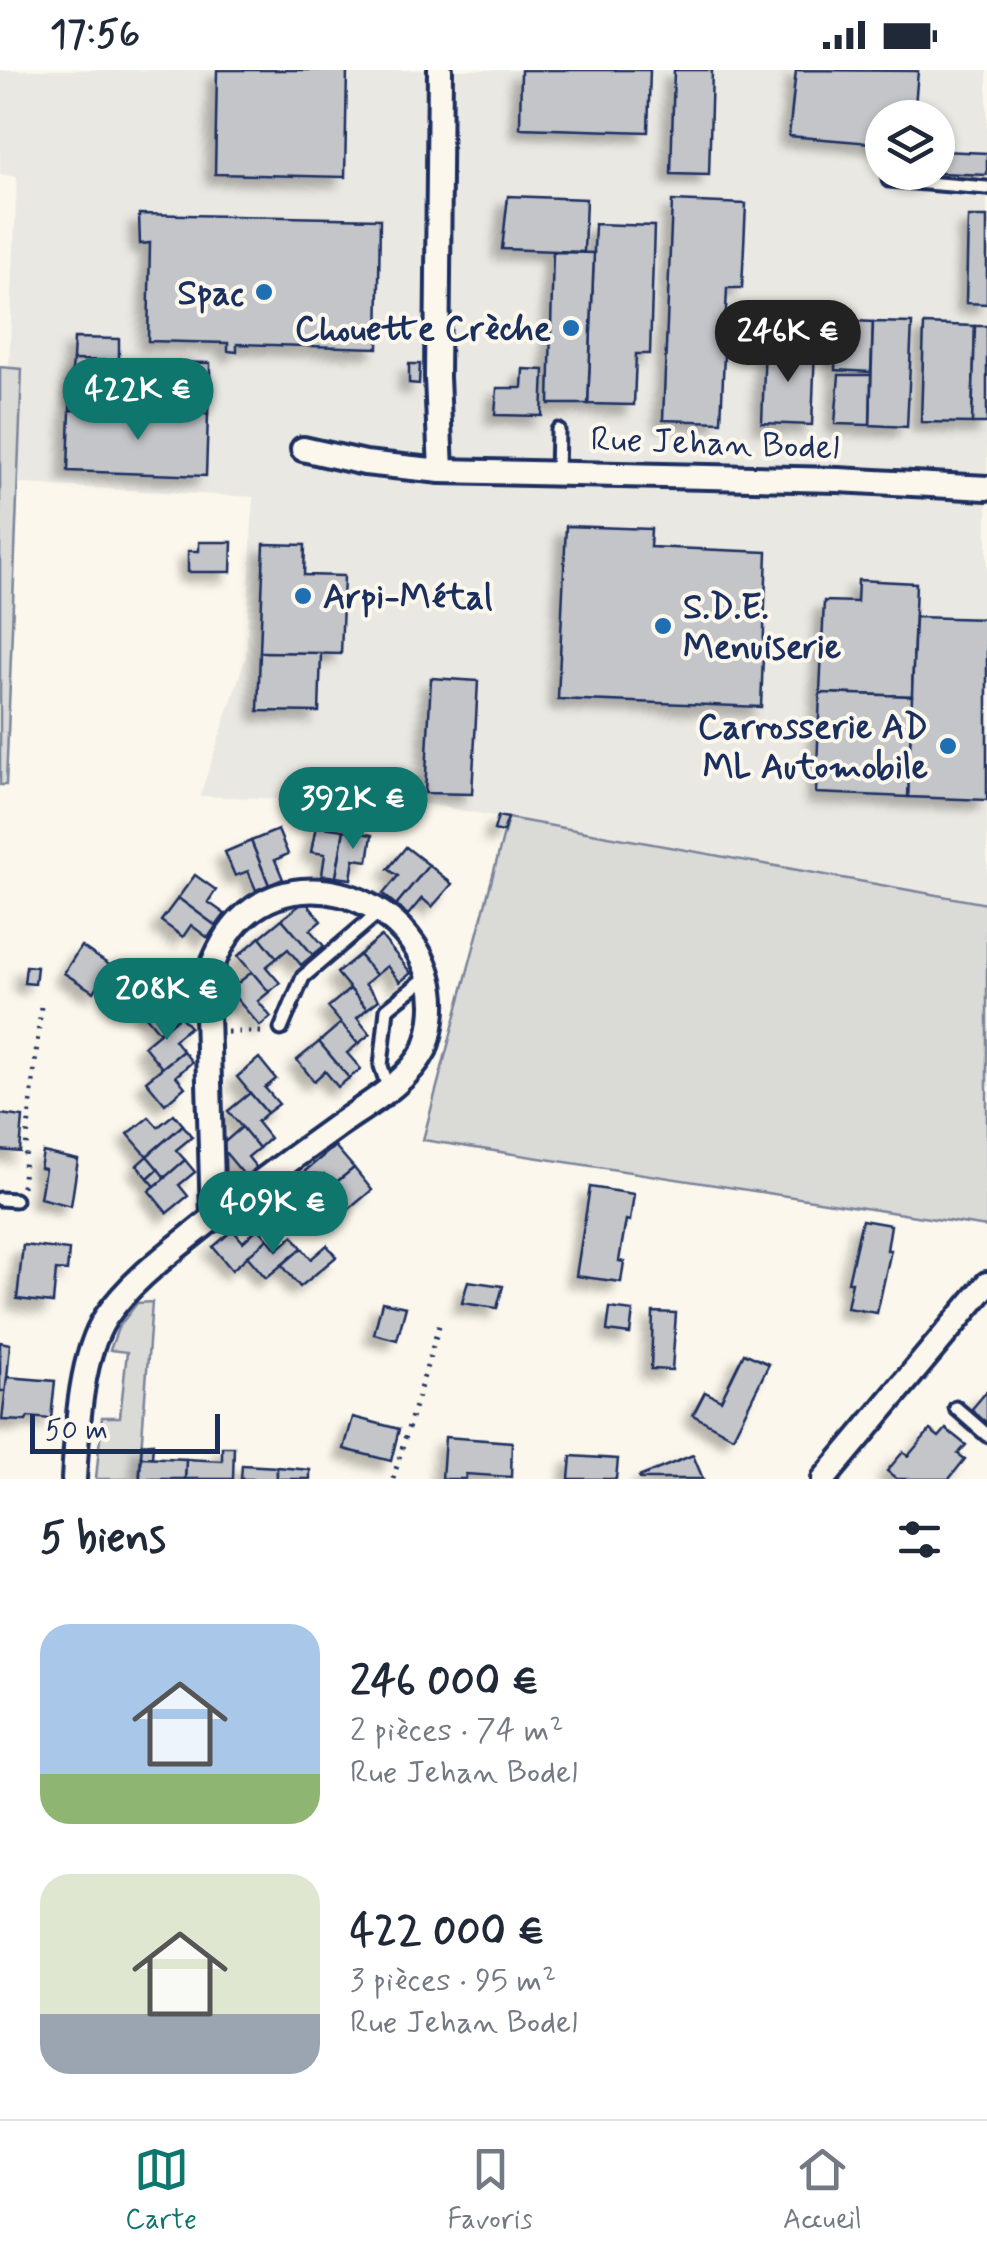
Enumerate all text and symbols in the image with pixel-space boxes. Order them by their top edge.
text: 17:56 [50,11,140,60]
map controls [865,100,955,190]
button: layers [865,100,955,190]
place label: Spac [177,271,244,317]
marker: Spac [253,281,275,303]
pin: 246K € [707,300,869,385]
place label: Chouette Crèche [295,307,551,353]
text: 246K € [737,311,839,353]
marker: Chouette Crèche [560,317,582,339]
pin: 422K € [57,358,219,443]
text: 422K € [85,369,191,411]
street label: Rue Jehan Bodel [590,417,840,471]
place label: Arpi-Métal [323,575,493,621]
marker: Arpi-Métal [292,585,314,607]
place label: S.D.E. Menuiserie [683,585,842,671]
marker: S.D.E. Menuiserie [652,615,674,637]
place label: Carrosserie AD ML Automobile [698,705,929,791]
marker: Carrosserie AD ML Automobile [937,735,959,757]
pin: 392K € [272,767,434,852]
text: 392K € [301,778,405,820]
pin: 208K € [86,958,248,1043]
text: 208K € [115,969,219,1011]
pin: 409K € [192,1171,354,1256]
text: 409K € [220,1182,326,1224]
scale bar [30,1409,220,1454]
text: 50 m [45,1413,108,1450]
text: 5 biens [40,1512,166,1567]
icon: filters [892,1512,947,1567]
text: 246 000 € [350,1655,539,1710]
icon: home [120,1664,240,1784]
text: 2 pièces · 74 m² [350,1710,564,1752]
text: Rue Jehan Bodel [350,1752,578,1794]
text: 422 000 € [350,1905,545,1960]
icon: home [120,1914,240,2034]
text: 3 pièces · 95 m² [350,1960,556,2002]
text: Rue Jehan Bodel [350,2002,578,2044]
tab: Carte [125,2142,197,2239]
tab: Favoris [448,2142,533,2239]
tab: Accueil [783,2142,862,2239]

